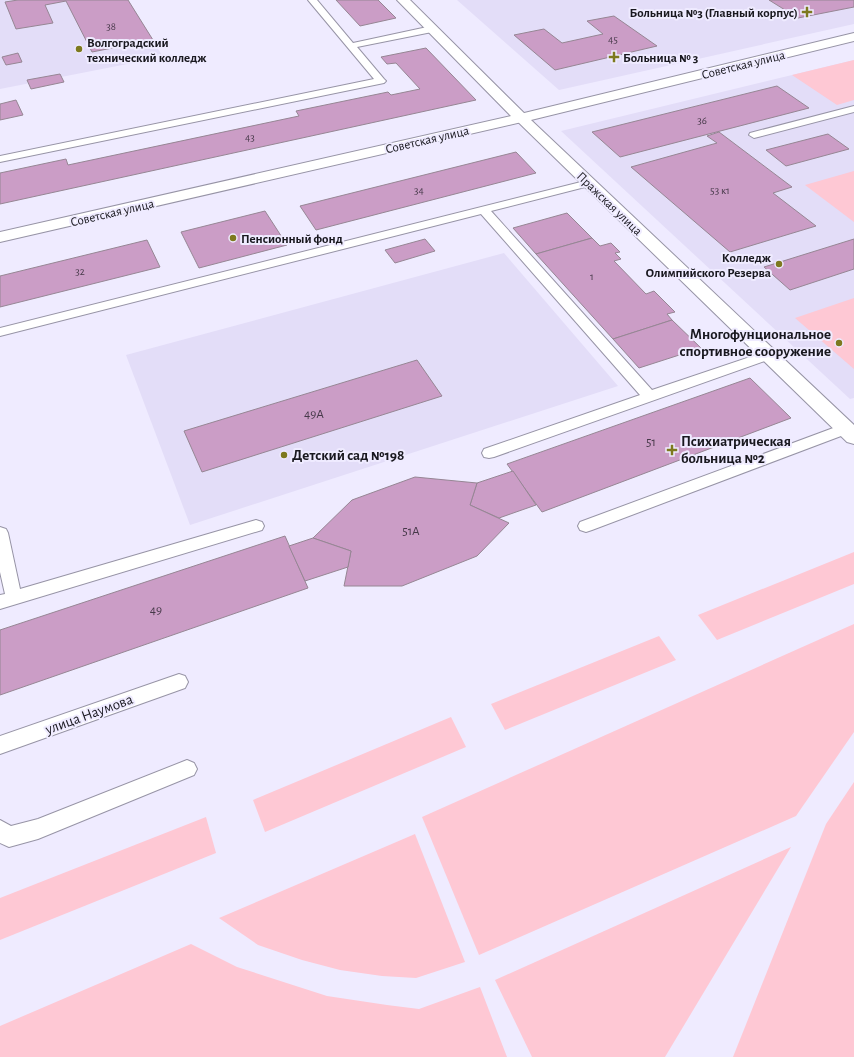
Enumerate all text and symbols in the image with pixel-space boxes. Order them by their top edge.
marker: Больница №3 (Главный корпус) [801,6,813,18]
place label: Больница №3 (Главный корпус) [629,7,798,20]
house number: 38 [106,21,116,32]
house number: 45 [608,34,618,45]
place label: Волгоградский технический колледж [86,37,207,65]
marker: Волгоградский технический колледж [74,44,84,54]
street label: Советская улица [700,49,786,82]
marker: Больница № 3 [608,51,620,63]
place label: Больница № 3 [623,52,699,65]
house number: 36 [697,115,707,126]
street label: Советская улица [384,124,471,156]
house number: 43 [245,132,255,143]
street label: Пражская улица [574,170,644,238]
house number: 34 [414,185,424,196]
house number: 53 к1 [710,185,730,196]
street label: Советская улица [69,197,156,229]
marker: Пенсионный фонд [228,233,238,243]
place label: Пенсионный фонд [241,233,343,246]
place label: Колледж Олимпийского Резерва [645,252,772,280]
marker: Колледж Олимпийского Резерва [774,259,784,269]
house number: 32 [75,266,85,277]
house number: 1 [590,271,594,282]
place label: Многофунциональное спортивное сооружение [679,327,831,359]
marker: Многофунциональное спортивное сооружение [834,338,844,348]
house number: 49А [304,408,324,421]
place label: Психиатрическая больница №2 [681,434,791,466]
house number: 51 [646,436,656,449]
marker: Психиатрическая больница №2 [666,444,678,456]
place label: Детский сад №198 [292,448,404,463]
marker: Детский сад №198 [279,450,289,460]
house number: 51А [402,525,420,538]
house number: 49 [150,604,162,617]
street label: улица Наумова [43,692,135,738]

